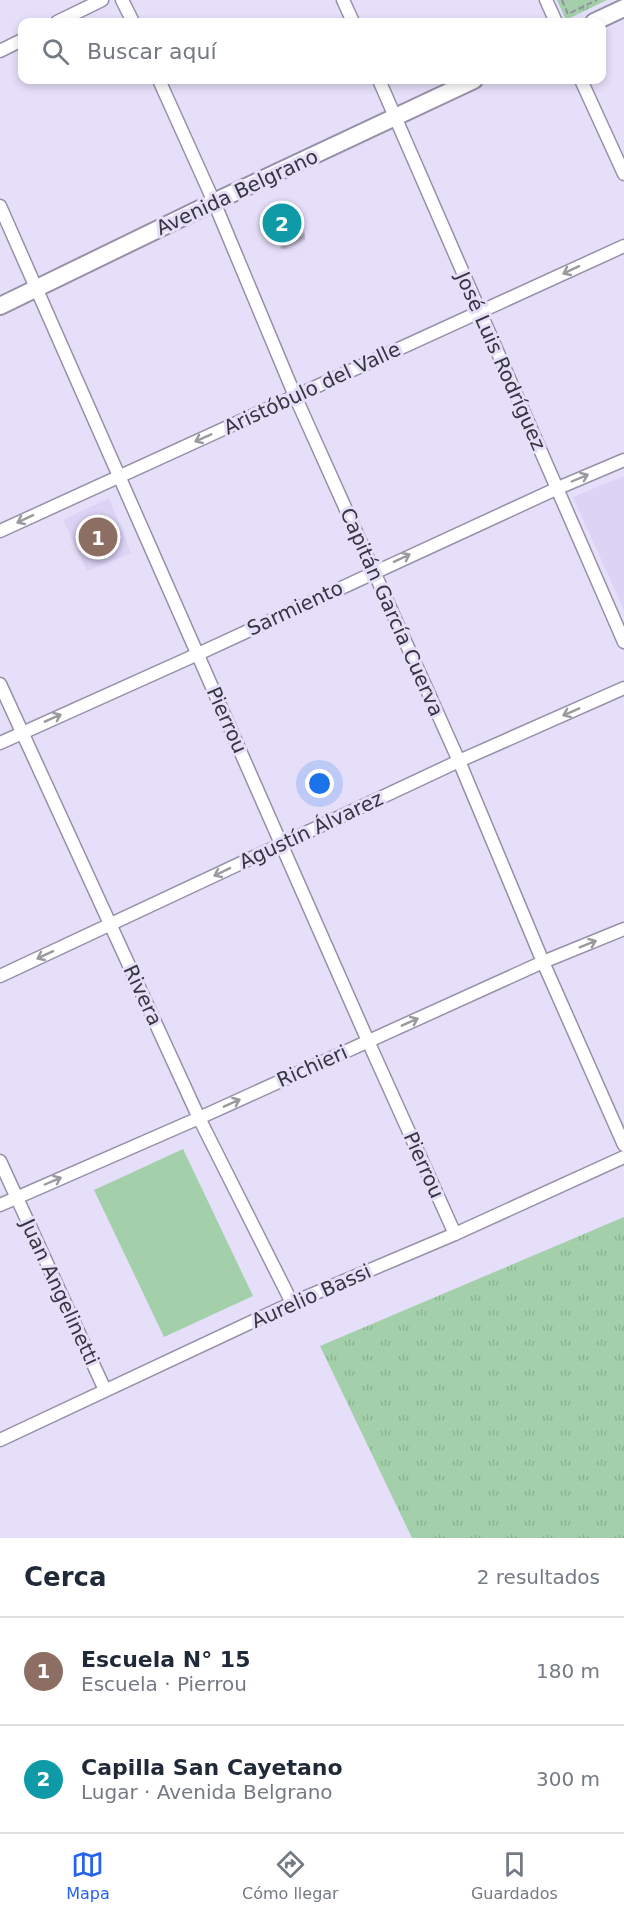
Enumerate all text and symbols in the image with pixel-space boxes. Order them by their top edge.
search box [18,18,606,84]
icon: search [39,35,72,68]
text: Buscar aquí [87,39,217,64]
street label: Avenida Belgrano [152,144,322,240]
pin: 2 [262,200,302,246]
one-way arrow [562,265,580,276]
street label: José Luis Rodríguez [450,266,551,454]
street label: Aristóbulo del Valle [220,337,404,439]
one-way arrow [194,433,212,445]
one-way arrow [570,472,589,483]
street label: Capitán García Cuerva [335,504,449,720]
one-way arrow [17,514,35,526]
pin: 1 [78,514,118,560]
one-way arrow [393,552,411,564]
street label: Sarmiento [243,575,347,641]
street label: Pierrou [202,683,252,757]
one-way arrow [562,706,580,718]
one-way arrow [44,712,62,724]
your location [305,769,334,798]
street label: Agustín Álvarez [235,786,387,874]
one-way arrow [213,867,231,879]
one-way arrow [578,938,597,949]
one-way arrow [37,950,55,962]
street label: Rivera [119,961,167,1029]
one-way arrow [400,1016,418,1027]
street label: Richieri [273,1040,351,1092]
one-way arrow [223,1096,241,1107]
street label: Pierrou [399,1128,449,1202]
one-way arrow [44,1175,62,1186]
street label: Juan Angelinetti [15,1213,104,1369]
street label: Aurelio Bassi [247,1259,375,1333]
text: Cerca [24,1562,107,1592]
text: 2 resultados [477,1565,600,1589]
text: Escuela N° 15 [81,1647,250,1672]
text: 1 [37,1659,50,1683]
text: 180 m [536,1659,600,1683]
text: Escuela · Pierrou [81,1672,247,1696]
text: Capilla San Cayetano [81,1755,343,1780]
text: 2 [37,1767,50,1791]
text: 300 m [536,1767,600,1791]
text: Lugar · Avenida Belgrano [81,1780,333,1804]
tab: Mapa [66,1848,110,1903]
tab: Cómo llegar [242,1848,339,1903]
tab: Guardados [471,1848,558,1903]

